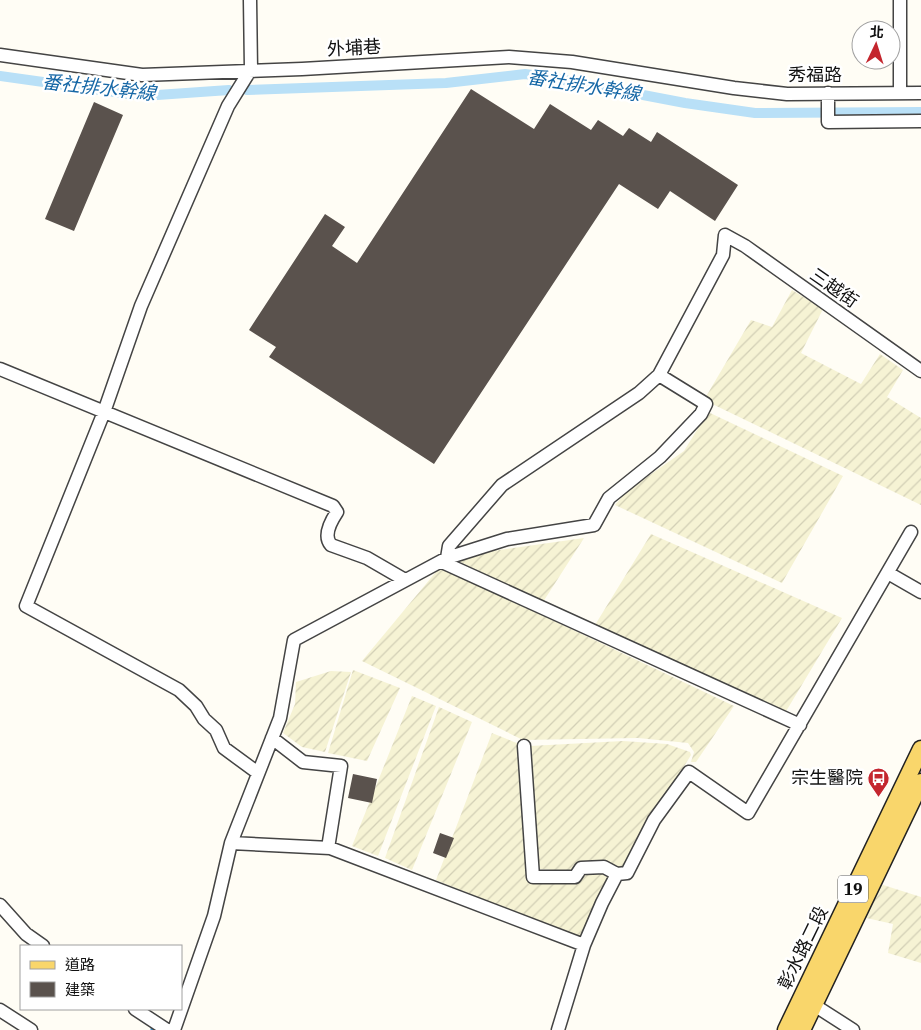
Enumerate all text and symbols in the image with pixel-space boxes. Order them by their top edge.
north arrow [851,20,901,70]
text: 北 [869,23,885,41]
street label: 外埔巷 [326,35,382,60]
street label: 秀福路 [788,63,842,86]
water label: 番社排水幹線 [526,64,644,106]
water label: 番社排水幹線 [41,69,159,105]
street label: 三越街 [806,263,863,312]
place label: 宗生醫院 [791,766,863,789]
bus stop icon: 宗生醫院 [867,766,891,797]
road number: 19 [838,876,868,902]
street label: 彰水路二段 [772,902,833,993]
legend [20,945,182,1010]
text: 道路 [65,955,95,974]
text: 建築 [65,980,95,999]

